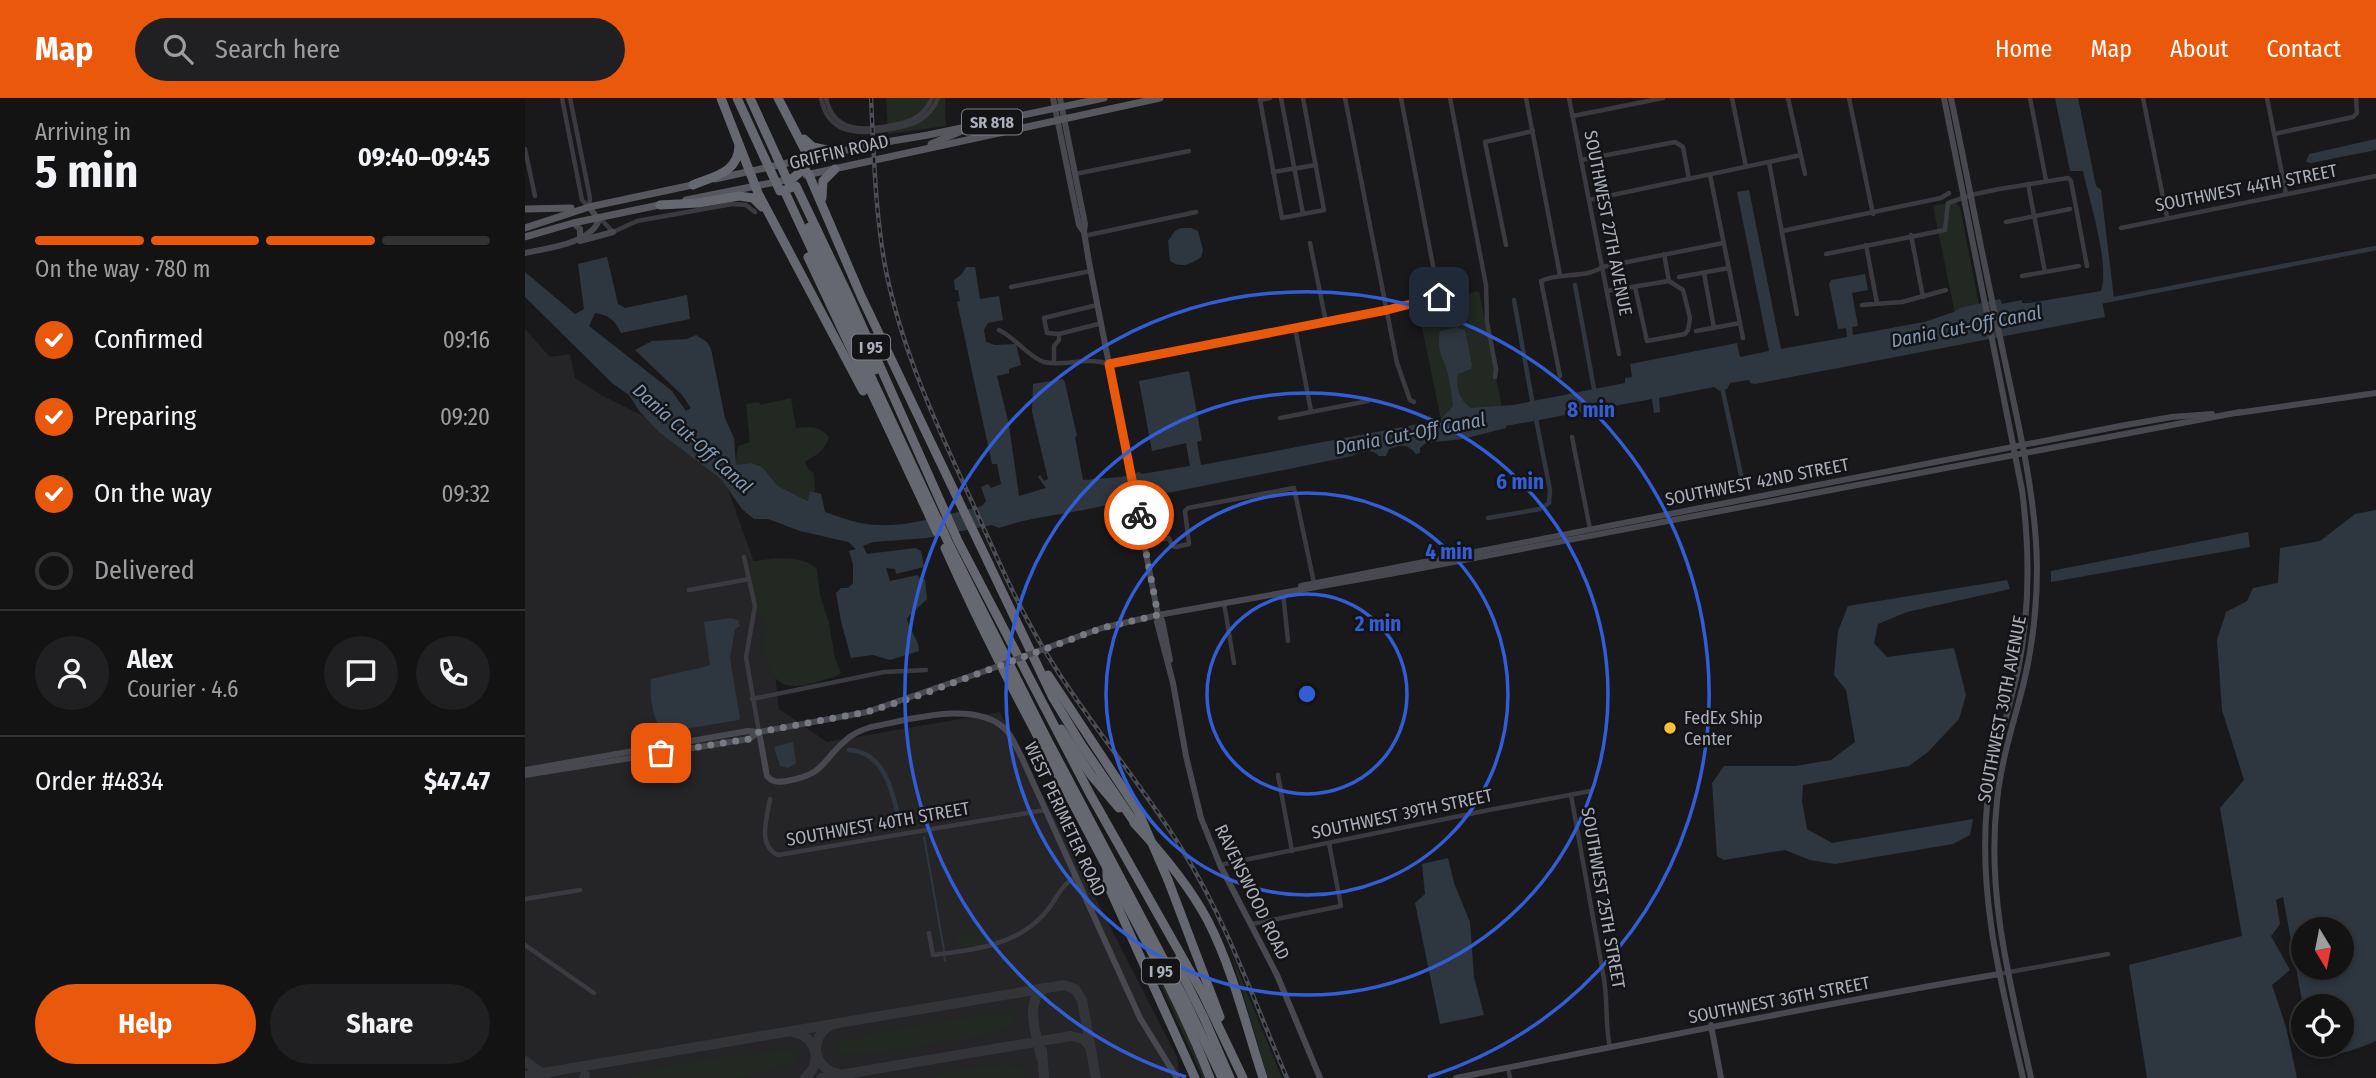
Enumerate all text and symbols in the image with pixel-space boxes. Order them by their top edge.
search box [135,18,625,81]
text: Map [35,29,93,69]
icon: search [159,30,197,68]
text: Search here [215,34,340,65]
text: Home [1995,35,2052,63]
text: Map [2090,35,2132,63]
text: About [2170,35,2228,63]
text: Contact [2266,35,2341,63]
road number: SR 818 [962,110,1022,134]
text: Arriving in [35,118,131,146]
street label: SOUTHWEST 27TH AVENUE [1579,129,1637,317]
street label: GRIFFIN ROAD [787,130,891,174]
text: 09:40–09:45 [358,142,490,173]
text: 5 min [35,144,138,199]
street label: SOUTHWEST 44TH STREET [2153,159,2339,216]
text: On the way · 780 m [35,255,210,283]
pin [1409,267,1469,327]
icon: home [1420,278,1458,316]
water label: Dania Cut-Off Canal [1889,301,2043,352]
icon: check [35,321,73,359]
text: Confirmed [94,324,204,355]
text: 09:16 [443,326,490,354]
road number: I 95 [852,334,890,360]
water label: Dania Cut-Off Canal [628,379,757,498]
text: 8 min [1567,397,1615,423]
icon: check [35,398,73,436]
text: Preparing [94,401,196,432]
text: 09:20 [440,403,490,431]
water label: Dania Cut-Off Canal [1333,408,1487,459]
street label: SOUTHWEST 42ND STREET [1663,453,1851,511]
text: 6 min [1496,469,1544,495]
icon: check [35,475,73,513]
text: On the way [94,478,212,509]
text: 09:32 [442,480,490,508]
courier [1104,480,1174,550]
icon: bike [1120,496,1158,534]
text: 4 min [1425,539,1473,565]
text: Delivered [94,555,195,586]
text: 2 min [1354,611,1401,637]
street label: SOUTHWEST 30TH AVENUE [1973,614,2031,804]
button: person [35,636,109,710]
button: chat [324,636,398,710]
button: phone [416,636,490,710]
text: Alex [127,644,173,675]
text: Courier · 4.6 [127,675,238,703]
centre of rings [1295,682,1319,706]
place label: FedEx Ship Center [1684,707,1763,750]
marker: FedEx Ship Center [1662,720,1678,736]
pin [631,723,691,783]
icon: bag [642,734,680,772]
street label: WEST PERIMETER ROAD [1020,738,1110,900]
text: Order #4834 [35,766,164,797]
text: $47.47 [424,766,490,797]
street label: SOUTHWEST 39TH STREET [1309,784,1495,844]
street label: SOUTHWEST 40TH STREET [785,797,972,851]
street label: SOUTHWEST 25TH STREET [1576,806,1630,991]
street label: RAVENSWOOD ROAD [1210,821,1294,963]
north arrow [2291,917,2354,980]
map controls [2291,917,2354,1057]
road number: I 95 [1142,958,1180,984]
street label: SOUTHWEST 36TH STREET [1686,971,1872,1028]
button: Help [35,984,256,1064]
button: Share [270,984,490,1064]
button: locate [2291,994,2354,1057]

